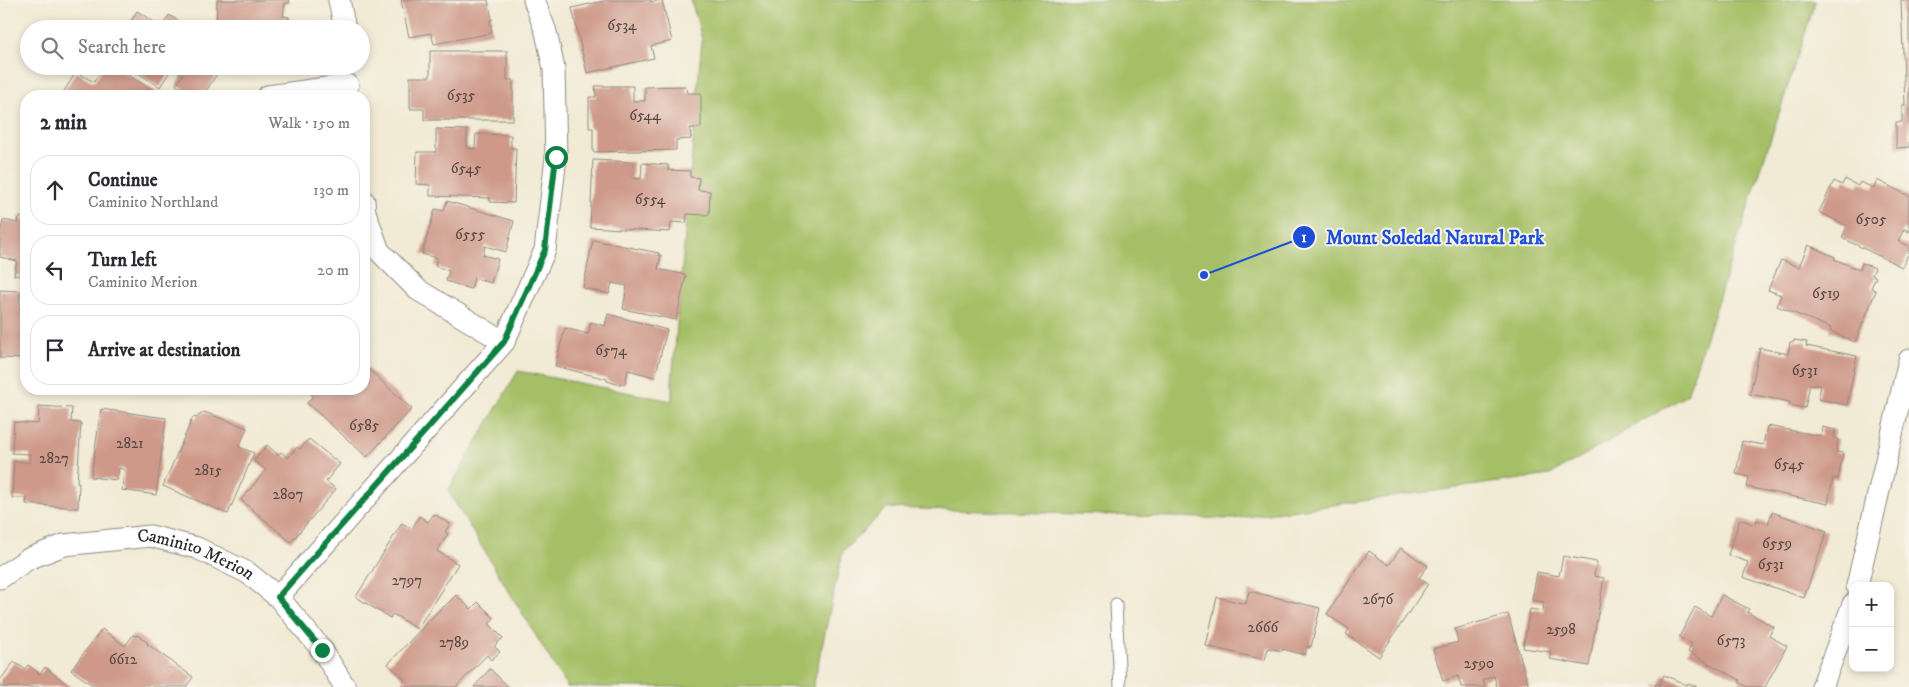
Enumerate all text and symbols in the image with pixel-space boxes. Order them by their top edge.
house number: 6534 [607,16,637,35]
search box [20,20,370,75]
icon: search [38,34,66,62]
text: Search here [78,36,166,59]
house number: 6535 [447,86,476,105]
house number: 6544 [629,106,661,125]
text: 2 min [40,110,87,136]
text: Walk · 150 m [268,113,350,133]
route start [545,146,568,169]
house number: 6545 [451,159,482,178]
text: Continue [88,169,158,192]
icon: ahead [41,176,69,204]
text: 130 m [313,180,349,200]
house number: 6554 [635,190,666,209]
text: Caminito Northland [88,192,218,212]
house number: 6505 [1856,210,1887,229]
callout: Mount Soledad Natural Park [1291,220,1554,254]
house number: 6555 [455,225,486,244]
text: Mount Soledad Natural Park [1326,227,1545,250]
text: 1 [1301,228,1307,247]
text: Turn left [88,249,157,272]
icon: left [41,256,69,284]
text: 20 m [317,260,349,280]
text: Caminito Merion [88,272,198,292]
house number: 6519 [1812,284,1840,303]
icon: arrive [41,336,69,364]
text: Arrive at destination [88,339,240,362]
house number: 6574 [595,341,627,360]
house number: 6531 [1792,361,1818,380]
house number: 6585 [349,416,380,435]
house number: 2821 [116,434,144,453]
house number: 2827 [39,449,69,468]
house number: 6545 [1774,455,1805,474]
house number: 2815 [194,461,222,480]
house number: 2807 [273,485,304,504]
street label: Caminito Merion [136,525,260,585]
house number: 6559 [1762,534,1792,553]
house number: 6531 [1758,555,1784,574]
house number: 2797 [392,571,422,590]
map controls [1849,582,1894,672]
button: + [1849,582,1894,627]
house number: 2676 [1363,590,1395,609]
house number: 2666 [1248,618,1280,637]
house number: 2598 [1546,620,1576,639]
button: − [1849,627,1894,672]
house number: 6573 [1717,631,1745,650]
house number: 2789 [439,633,469,652]
route end [311,639,334,662]
house number: 6612 [109,650,138,669]
house number: 2590 [1464,654,1494,673]

